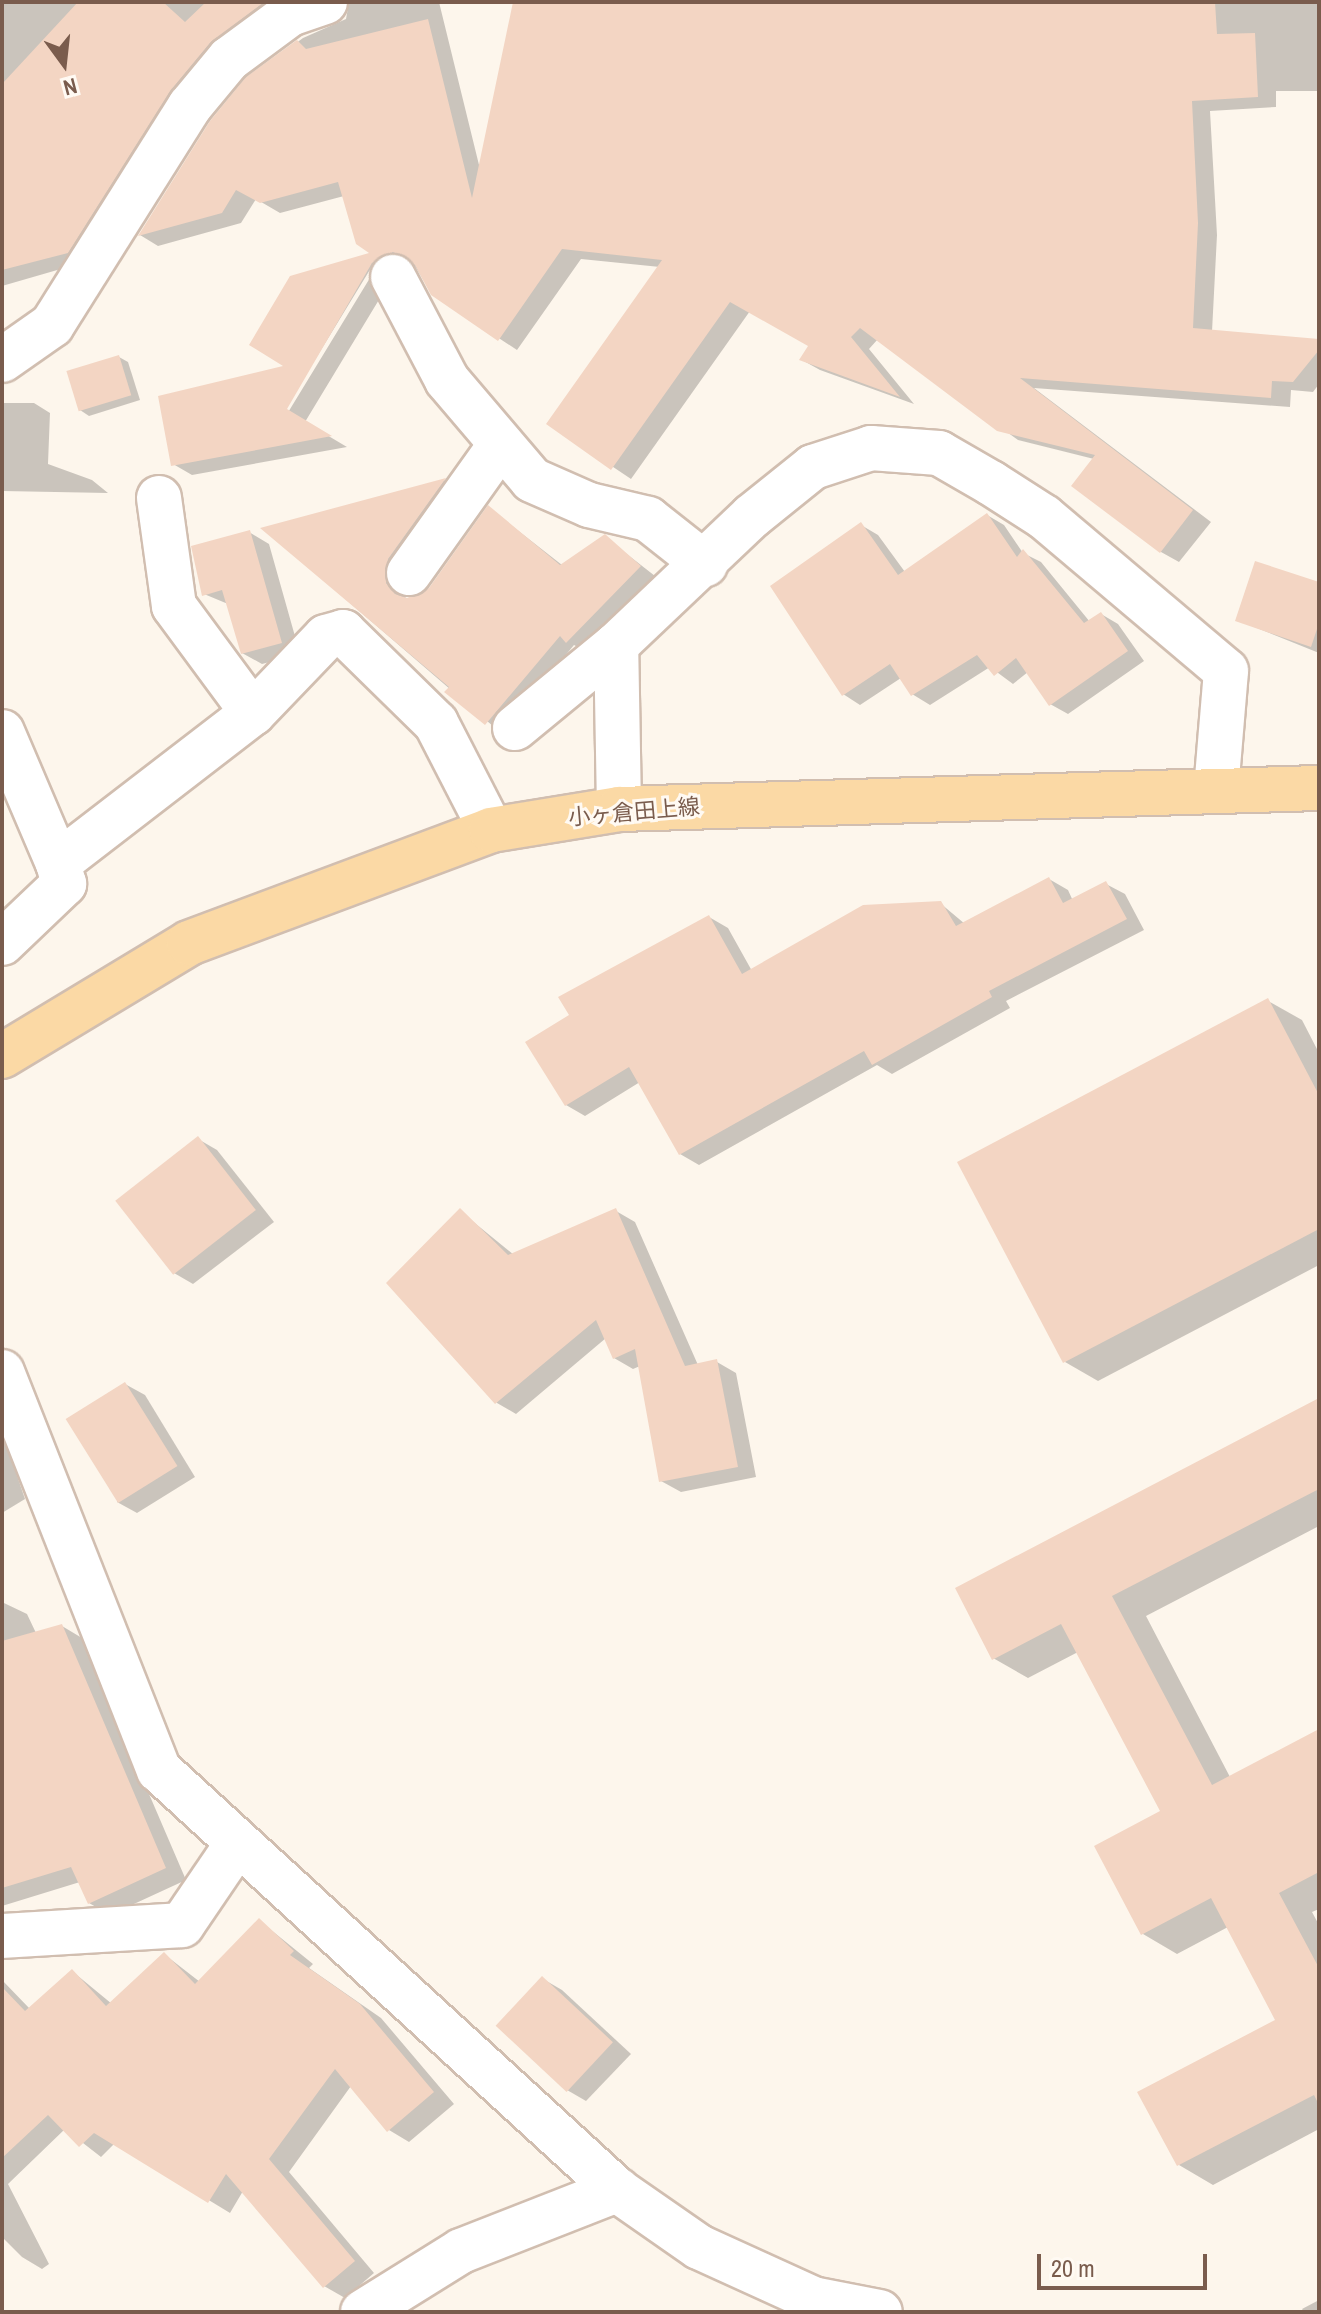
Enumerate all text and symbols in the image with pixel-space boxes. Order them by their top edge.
north arrow [24,24,104,104]
text: N [60,71,80,103]
street label: 小ヶ倉田上線 [567,793,701,831]
scale bar [1041,2238,1211,2288]
text: 20 m [1051,2252,1095,2284]

